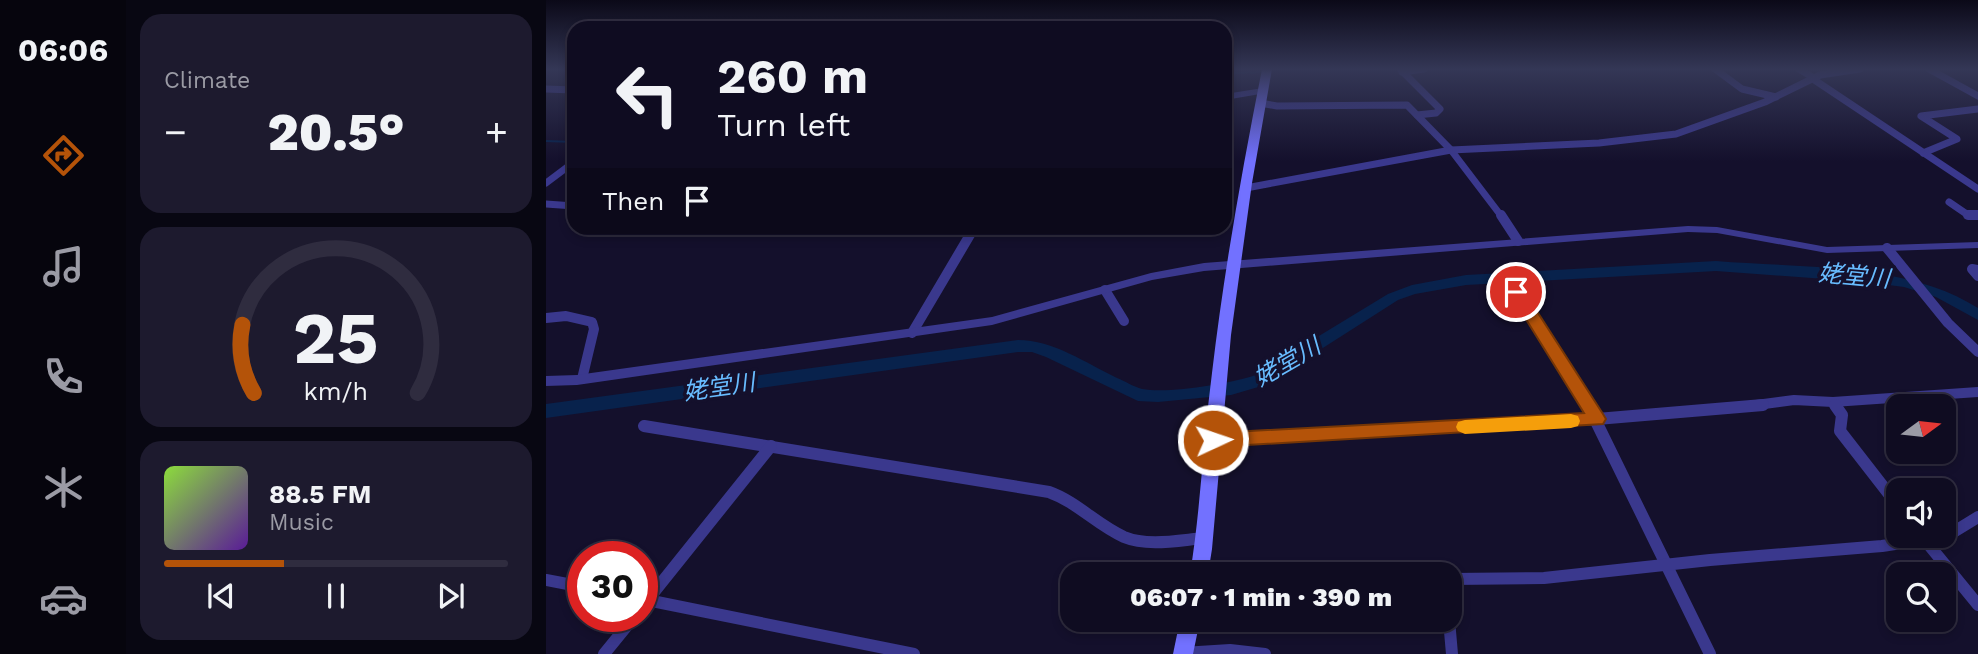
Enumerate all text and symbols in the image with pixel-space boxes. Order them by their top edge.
text: 06:06 [18,31,108,69]
text: 260 m [717,47,868,105]
icon: left [602,49,693,140]
text: Climate [164,67,250,94]
text: 20.5° [267,102,405,163]
text: Turn left [717,106,850,144]
text: − [164,110,187,154]
text: + [485,110,508,154]
icon: directions [39,131,88,180]
icon: arrive [678,182,716,220]
text: Then [602,186,664,216]
icon: music [39,242,88,291]
water label: 姥堂川 [1817,259,1894,293]
pin [1486,262,1546,322]
icon: arrive [1497,273,1535,311]
text: 25 [293,295,379,381]
water label: 姥堂川 [1249,330,1328,392]
icon: phone [39,352,88,401]
water label: 姥堂川 [681,368,760,406]
text: km/h [304,377,368,406]
north arrow [1886,394,1956,464]
map controls [1886,394,1956,632]
position arrow [1176,403,1250,477]
icon: climate [39,463,88,512]
button: sound [1886,478,1956,548]
text: 88.5 FM [269,479,371,509]
text: Music [269,509,334,536]
speed limit sign: 30 [567,541,658,632]
button: search [1886,562,1956,632]
icon: car [39,574,88,623]
icon: previous [202,577,240,615]
icon: pause [317,577,355,615]
icon: next [432,577,470,615]
text: 06:07 · 1 min · 390 m [1130,582,1392,612]

